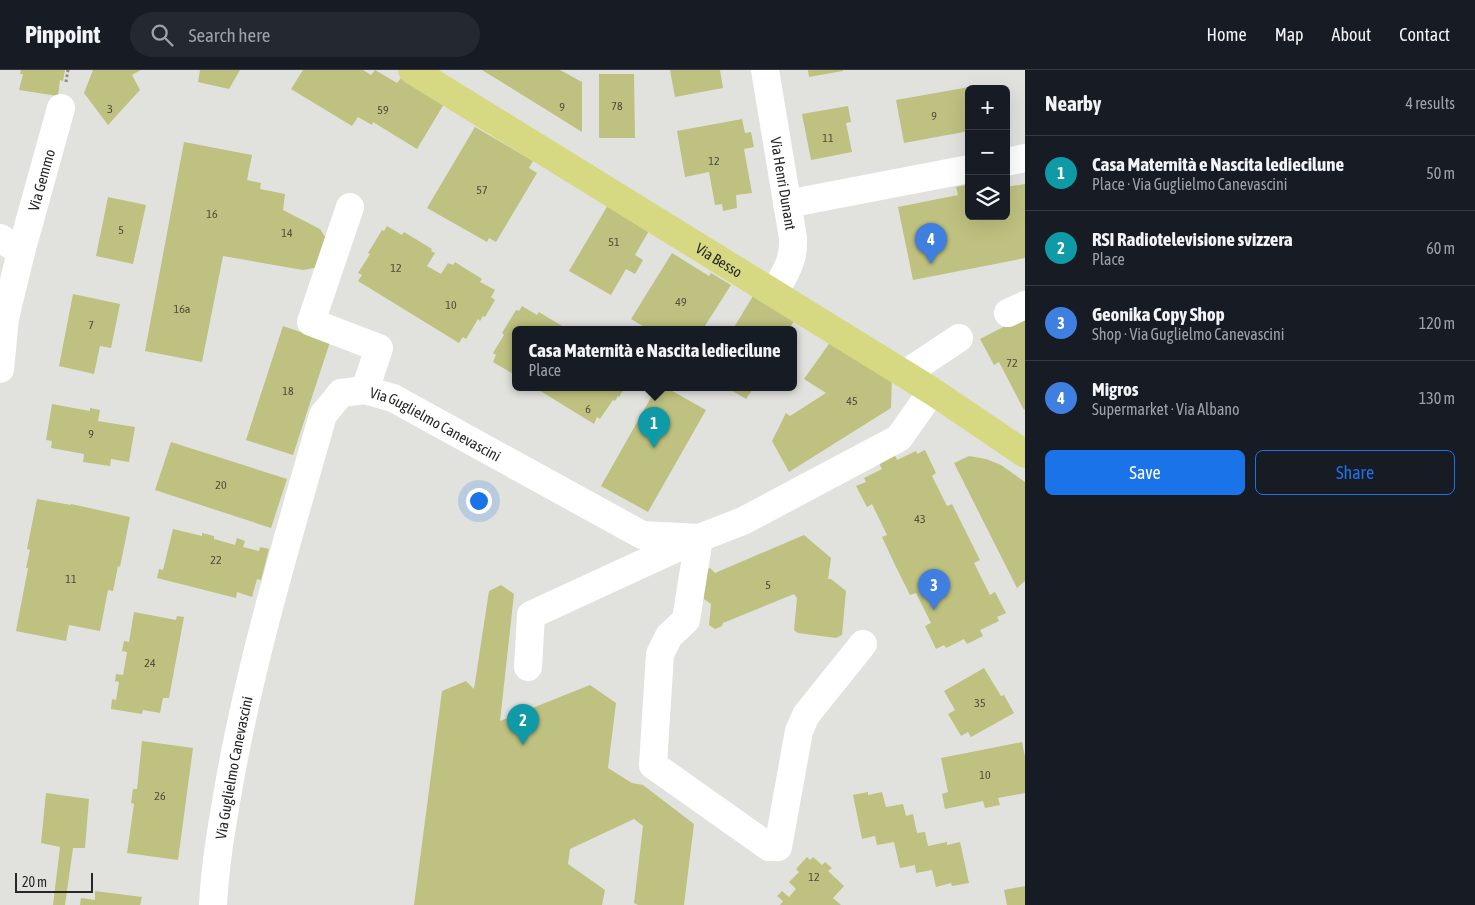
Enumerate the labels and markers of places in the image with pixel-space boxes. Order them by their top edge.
pin: 4 [915,223,947,264]
pin: 1 [638,407,670,448]
pin: 3 [918,569,950,610]
pin: 2 [507,704,539,745]

